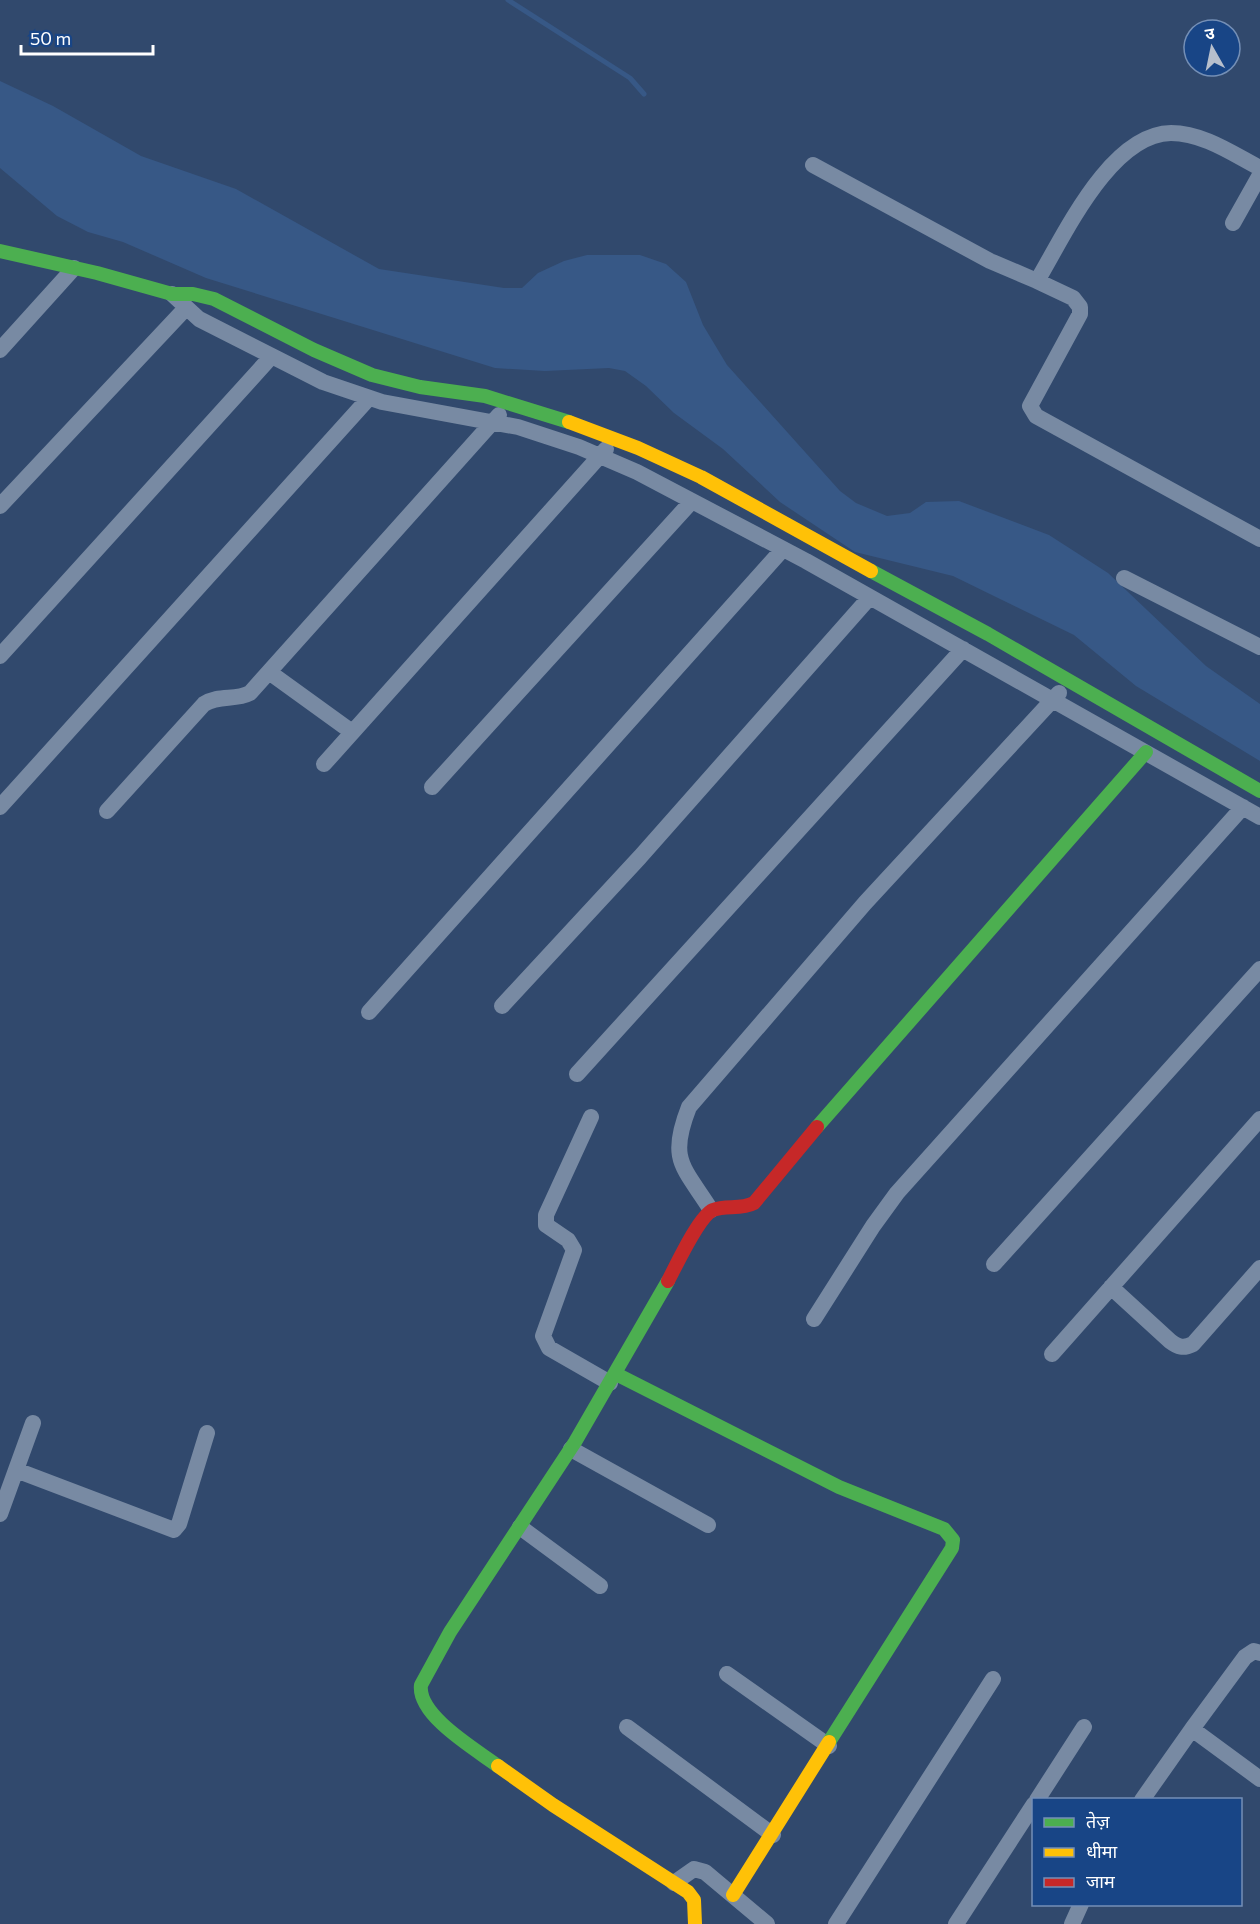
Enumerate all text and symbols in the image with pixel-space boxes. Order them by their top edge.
scale bar [21,18,153,56]
north arrow [1182,18,1242,78]
text: उ [1203,22,1216,43]
text: 50 m [30,27,71,49]
legend [1032,1798,1242,1906]
text: तेज़ [1086,1810,1110,1832]
text: धीमा [1086,1840,1117,1862]
text: जाम [1086,1870,1116,1892]

